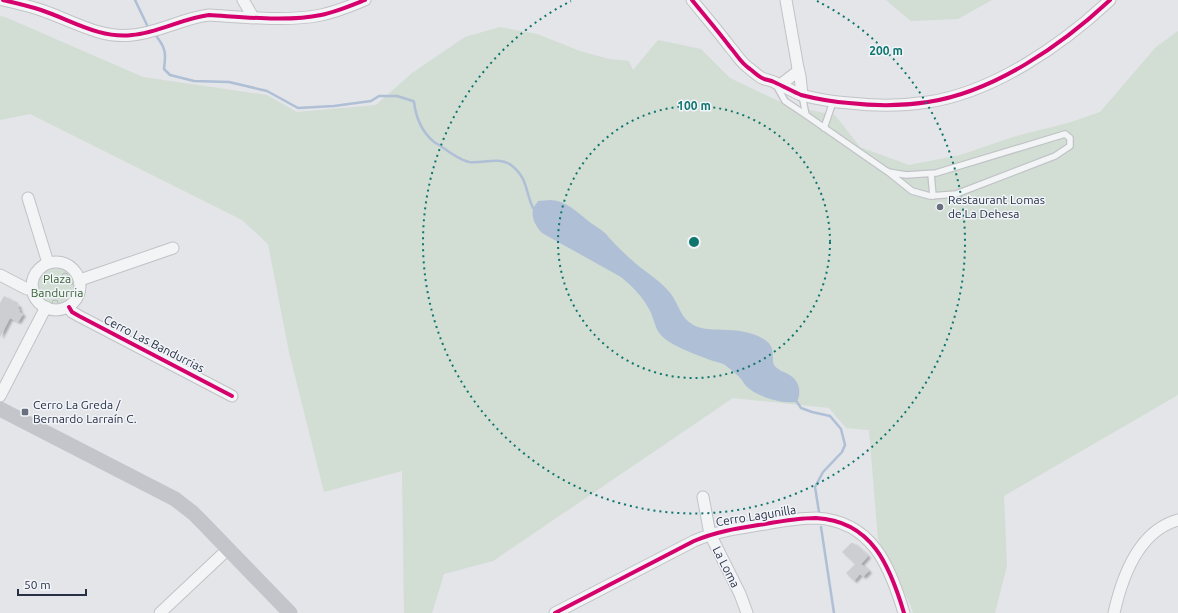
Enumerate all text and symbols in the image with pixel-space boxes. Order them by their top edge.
text: 200 m [869,44,903,57]
text: 100 m [677,99,711,112]
place label: Restaurant Lomas de La Dehesa [948,193,1045,220]
marker: Restaurant Lomas de La Dehesa [935,202,945,212]
centre of rings [687,235,701,249]
park label: Plaza Bandurria [31,272,83,299]
street label: Cerro Las Bandurrias [102,313,207,375]
place label: Cerro La Greda / Bernardo Larraín C. [33,398,137,425]
marker: Cerro La Greda / Bernardo Larraín C. [20,407,30,417]
street label: Cerro Lagunilla [715,503,797,528]
street label: La Loma [711,544,742,590]
scale bar [18,571,86,597]
text: 50 m [24,578,51,591]

